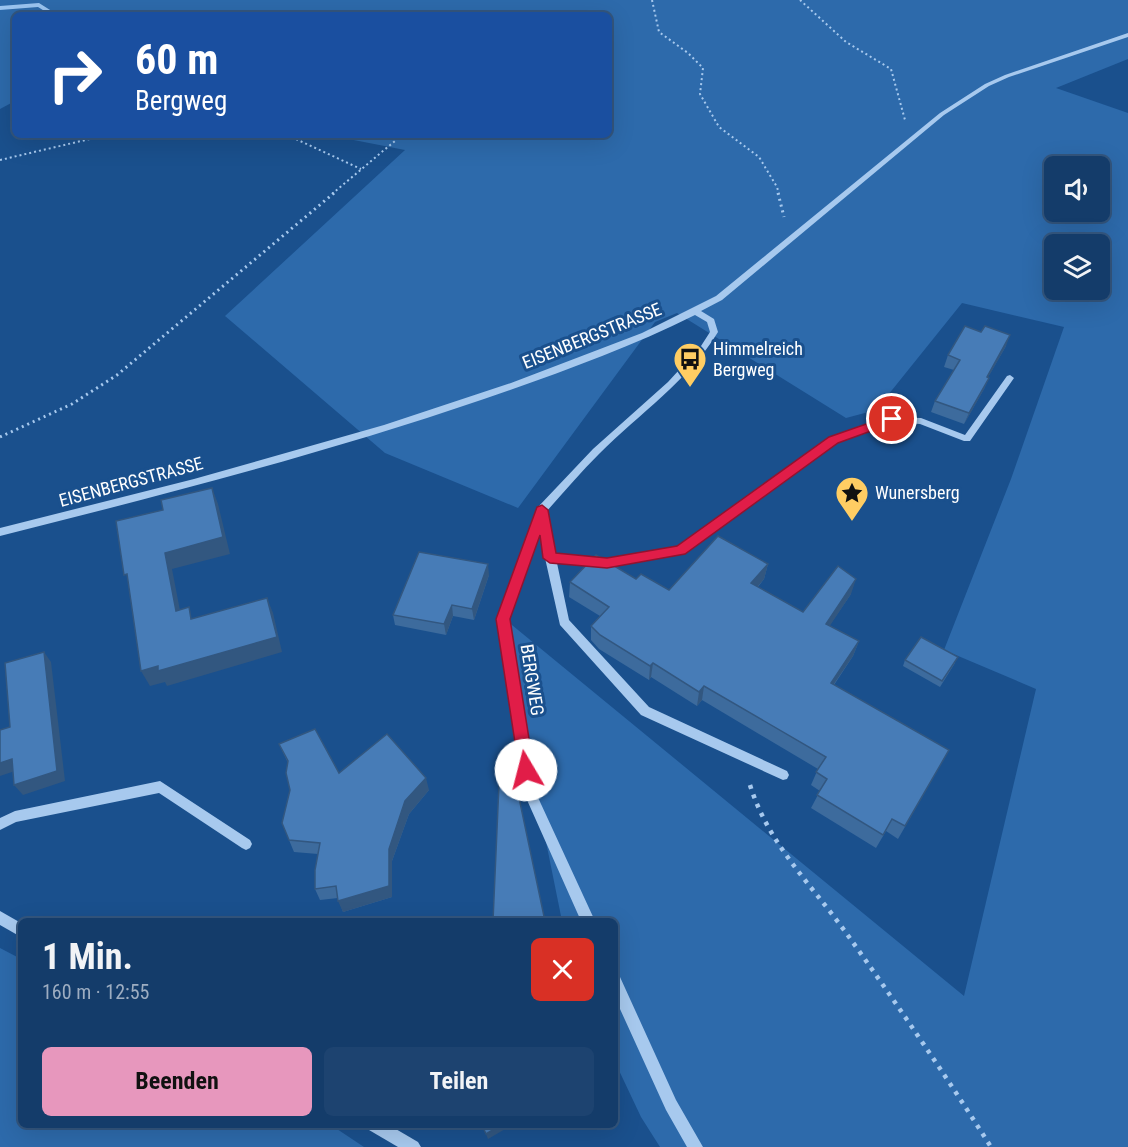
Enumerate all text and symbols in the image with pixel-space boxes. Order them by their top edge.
text: 60 m [135,35,218,84]
icon: right [36,36,114,114]
text: Bergweg [135,85,227,117]
map controls [1044,156,1110,300]
button: sound [1044,156,1110,222]
button: layers [1044,234,1110,300]
street label: EISENBERGSTRASSE [519,298,664,373]
place label: Himmelreich Bergweg [713,338,803,380]
bus stop icon: Himmelreich Bergweg [672,341,708,388]
pin [866,393,917,444]
icon: arrive [875,402,908,435]
street label: EISENBERGSTRASSE [57,452,205,511]
place icon: Wunersberg [834,475,870,522]
place label: Wunersberg [875,482,960,503]
street label: BERGWEG [516,643,549,717]
position arrow [494,738,558,802]
text: 1 Min. [42,936,133,978]
button: close [531,938,594,1001]
text: 160 m · 12:55 [42,980,149,1004]
button: Beenden [42,1047,312,1116]
button: Teilen [324,1047,594,1116]

